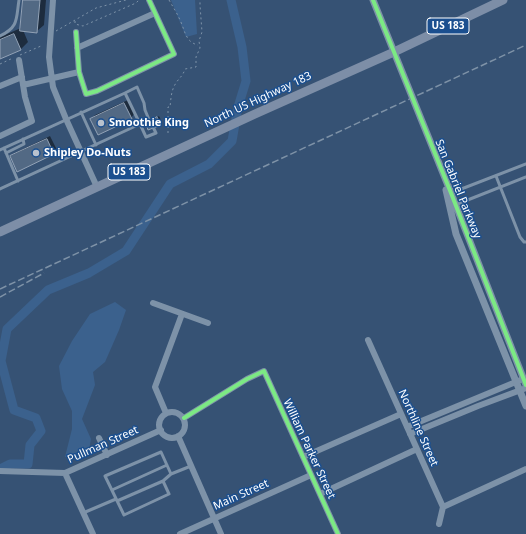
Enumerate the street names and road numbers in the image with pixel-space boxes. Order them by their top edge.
road number: US 183 [427,18,469,34]
street label: North US Highway 183 [202,69,314,131]
street label: San Gabriel Parkway [432,137,484,241]
road number: US 183 [108,164,150,180]
street label: Northline Street [395,388,441,468]
street label: William Parker Street [280,397,338,501]
street label: Pullman Street [66,424,140,466]
street label: Main Street [211,477,271,513]

